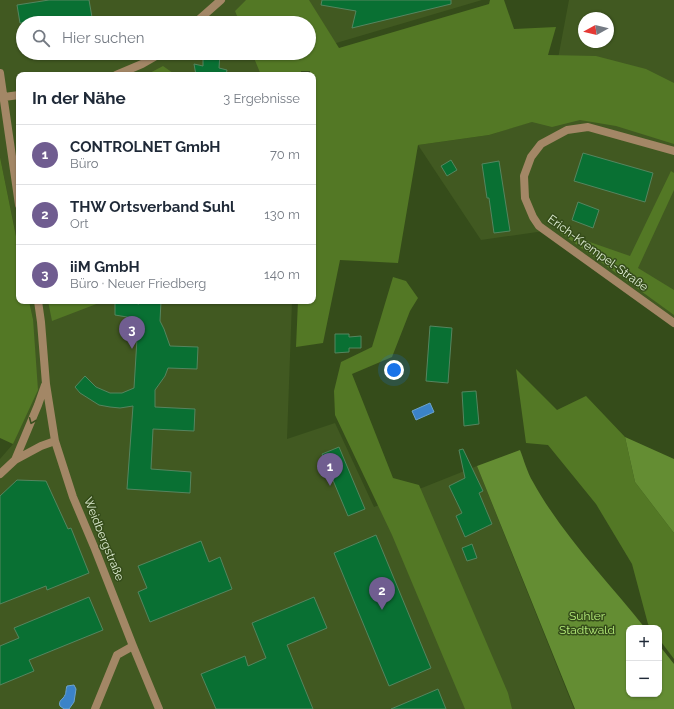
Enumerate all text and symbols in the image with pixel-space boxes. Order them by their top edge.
north arrow [578,12,614,48]
search box [16,16,316,60]
icon: search [30,27,52,49]
text: Hier suchen [62,29,145,47]
text: In der Nähe [32,88,126,108]
text: 3 Ergebnisse [223,91,300,106]
text: CONTROLNET GmbH [70,138,221,156]
text: 1 [42,147,48,162]
text: 70 m [270,147,300,162]
text: Büro [70,156,98,171]
text: THW Ortsverband Suhl [70,198,235,216]
text: 2 [41,207,49,222]
text: 130 m [264,207,300,222]
street label: Erich-Krempel-Straße [545,212,651,294]
text: Ort [70,216,89,231]
text: iiM GmbH [70,258,140,276]
text: 3 [41,267,49,282]
text: 140 m [264,267,300,282]
text: Büro · Neuer Friedberg [70,276,206,291]
pin: 3 [119,316,145,349]
your location [384,360,404,380]
one-way arrow [29,416,37,424]
pin: 1 [317,453,343,486]
street label: Weidbergstraße [81,495,127,583]
pin: 2 [369,577,395,610]
park label: Suhler Stadtwald [559,609,615,637]
map controls [626,625,662,697]
button: + [626,625,662,661]
button: − [626,661,662,697]

